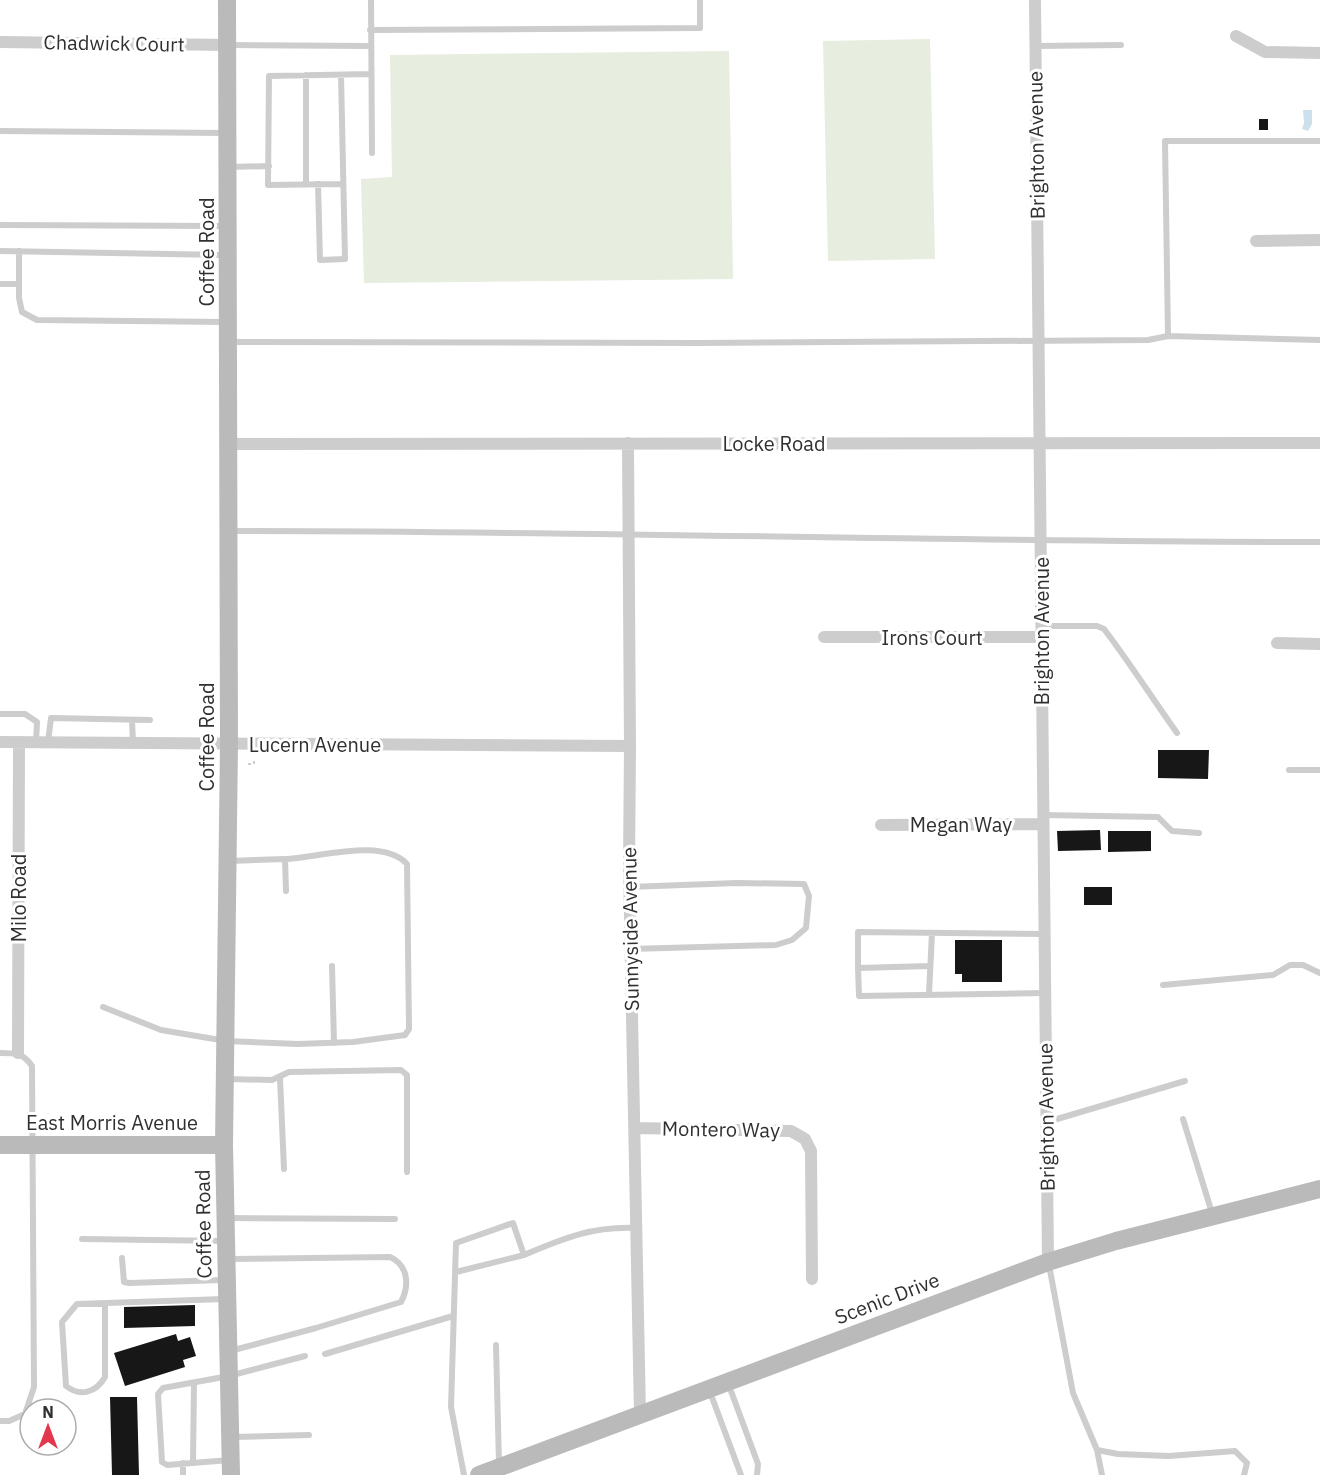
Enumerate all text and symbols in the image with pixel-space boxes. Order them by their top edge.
street label: Chadwick Court [43,28,185,58]
street label: Brighton Avenue [1021,71,1051,219]
street label: Coffee Road [193,197,220,307]
street label: Locke Road [723,430,825,457]
street label: Brighton Avenue [1028,557,1055,705]
street label: Irons Court [881,624,983,651]
street label: Coffee Road [193,682,220,792]
street label: Lucern Avenue [249,731,381,758]
street label: Megan Way [910,811,1012,838]
street label: Sunnyside Avenue [615,847,645,1011]
street label: Milo Road [5,854,32,942]
street label: Brighton Avenue [1031,1043,1061,1191]
street label: East Morris Avenue [26,1109,198,1136]
street label: Montero Way [662,1114,780,1144]
street label: Coffee Road [189,1169,217,1279]
street label: Scenic Drive [831,1266,943,1330]
north arrow [18,1397,78,1457]
text: N [42,1402,54,1422]

